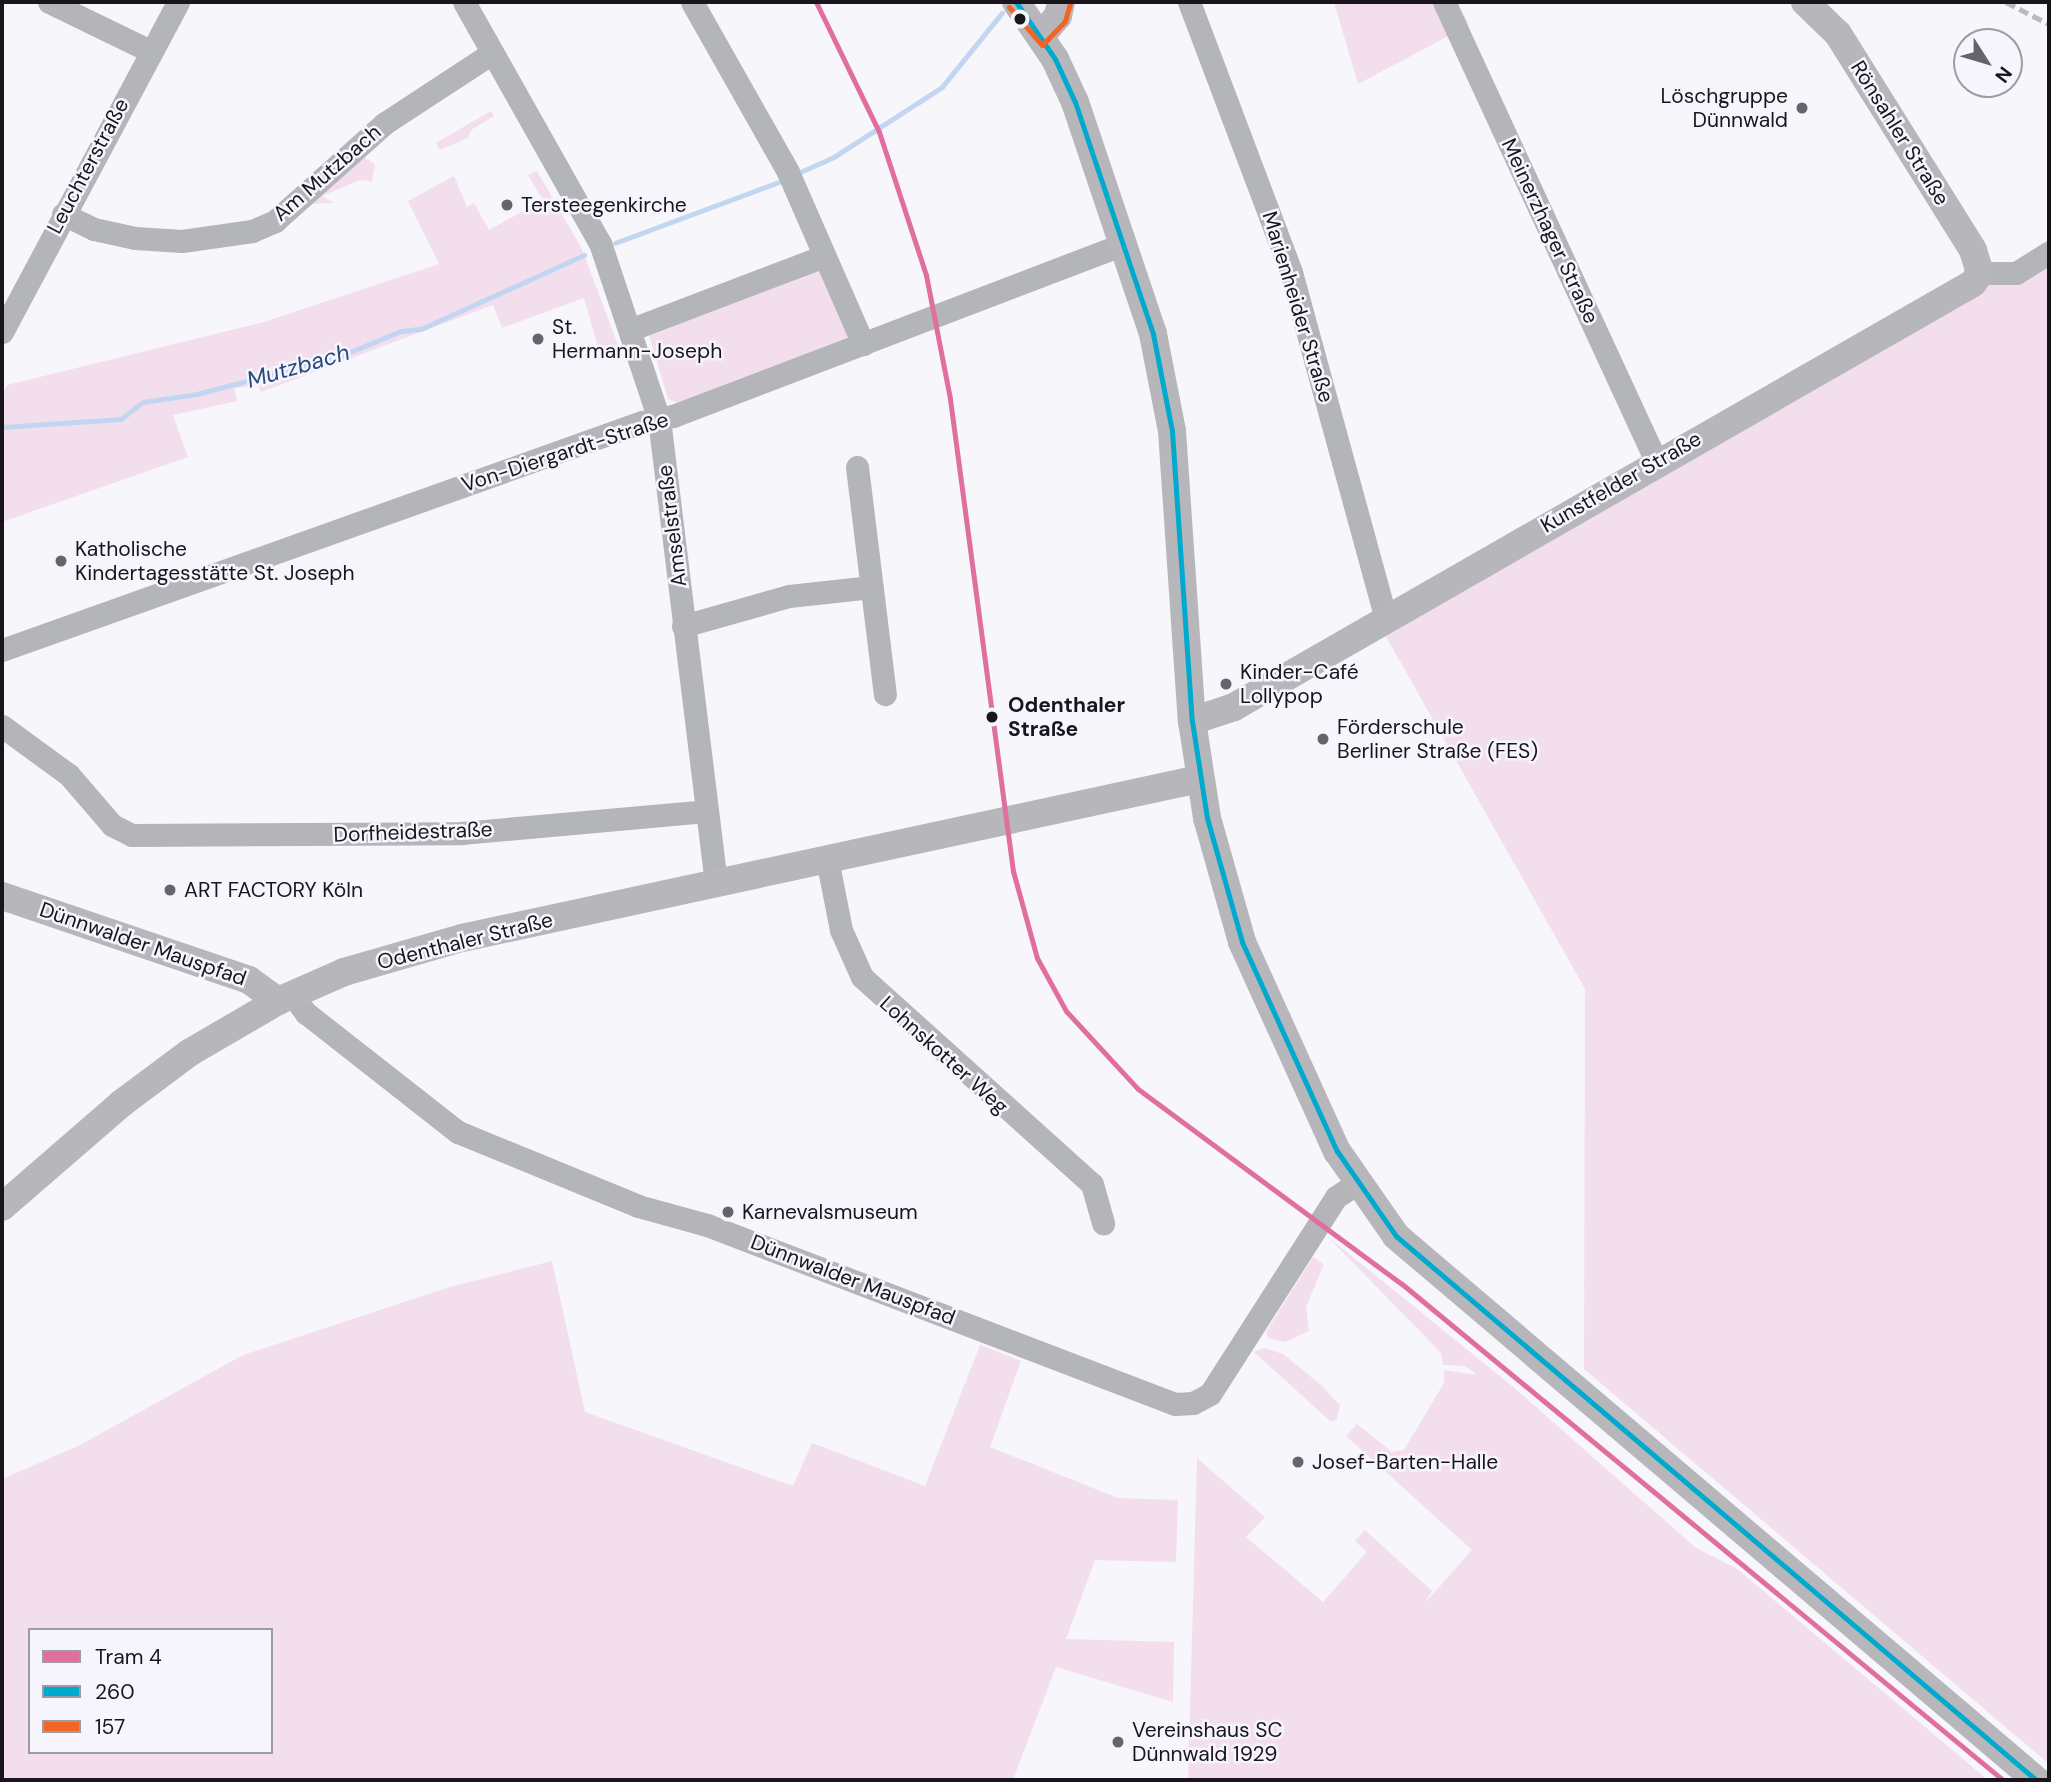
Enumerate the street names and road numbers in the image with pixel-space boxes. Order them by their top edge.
street label: Rönsahler Straße [1845,56,1955,210]
street label: Leuchterstraße [42,94,134,238]
street label: Am Mutzbach [268,119,386,227]
street label: Meinerzhager Straße [1496,135,1604,327]
street label: Marienheider Straße [1257,208,1339,406]
street label: Von-Diergardt-Straße [458,407,672,497]
street label: Kunstfelder Straße [1536,426,1706,538]
street label: Amselstraße [652,464,692,588]
street label: Dorfheidestraße [333,817,493,847]
street label: Dünnwalder Mauspfad [36,897,250,991]
street label: Odenthaler Straße [375,907,555,975]
street label: Lohnskotter Weg [875,991,1013,1119]
street label: Dünnwalder Mauspfad [747,1229,959,1331]

